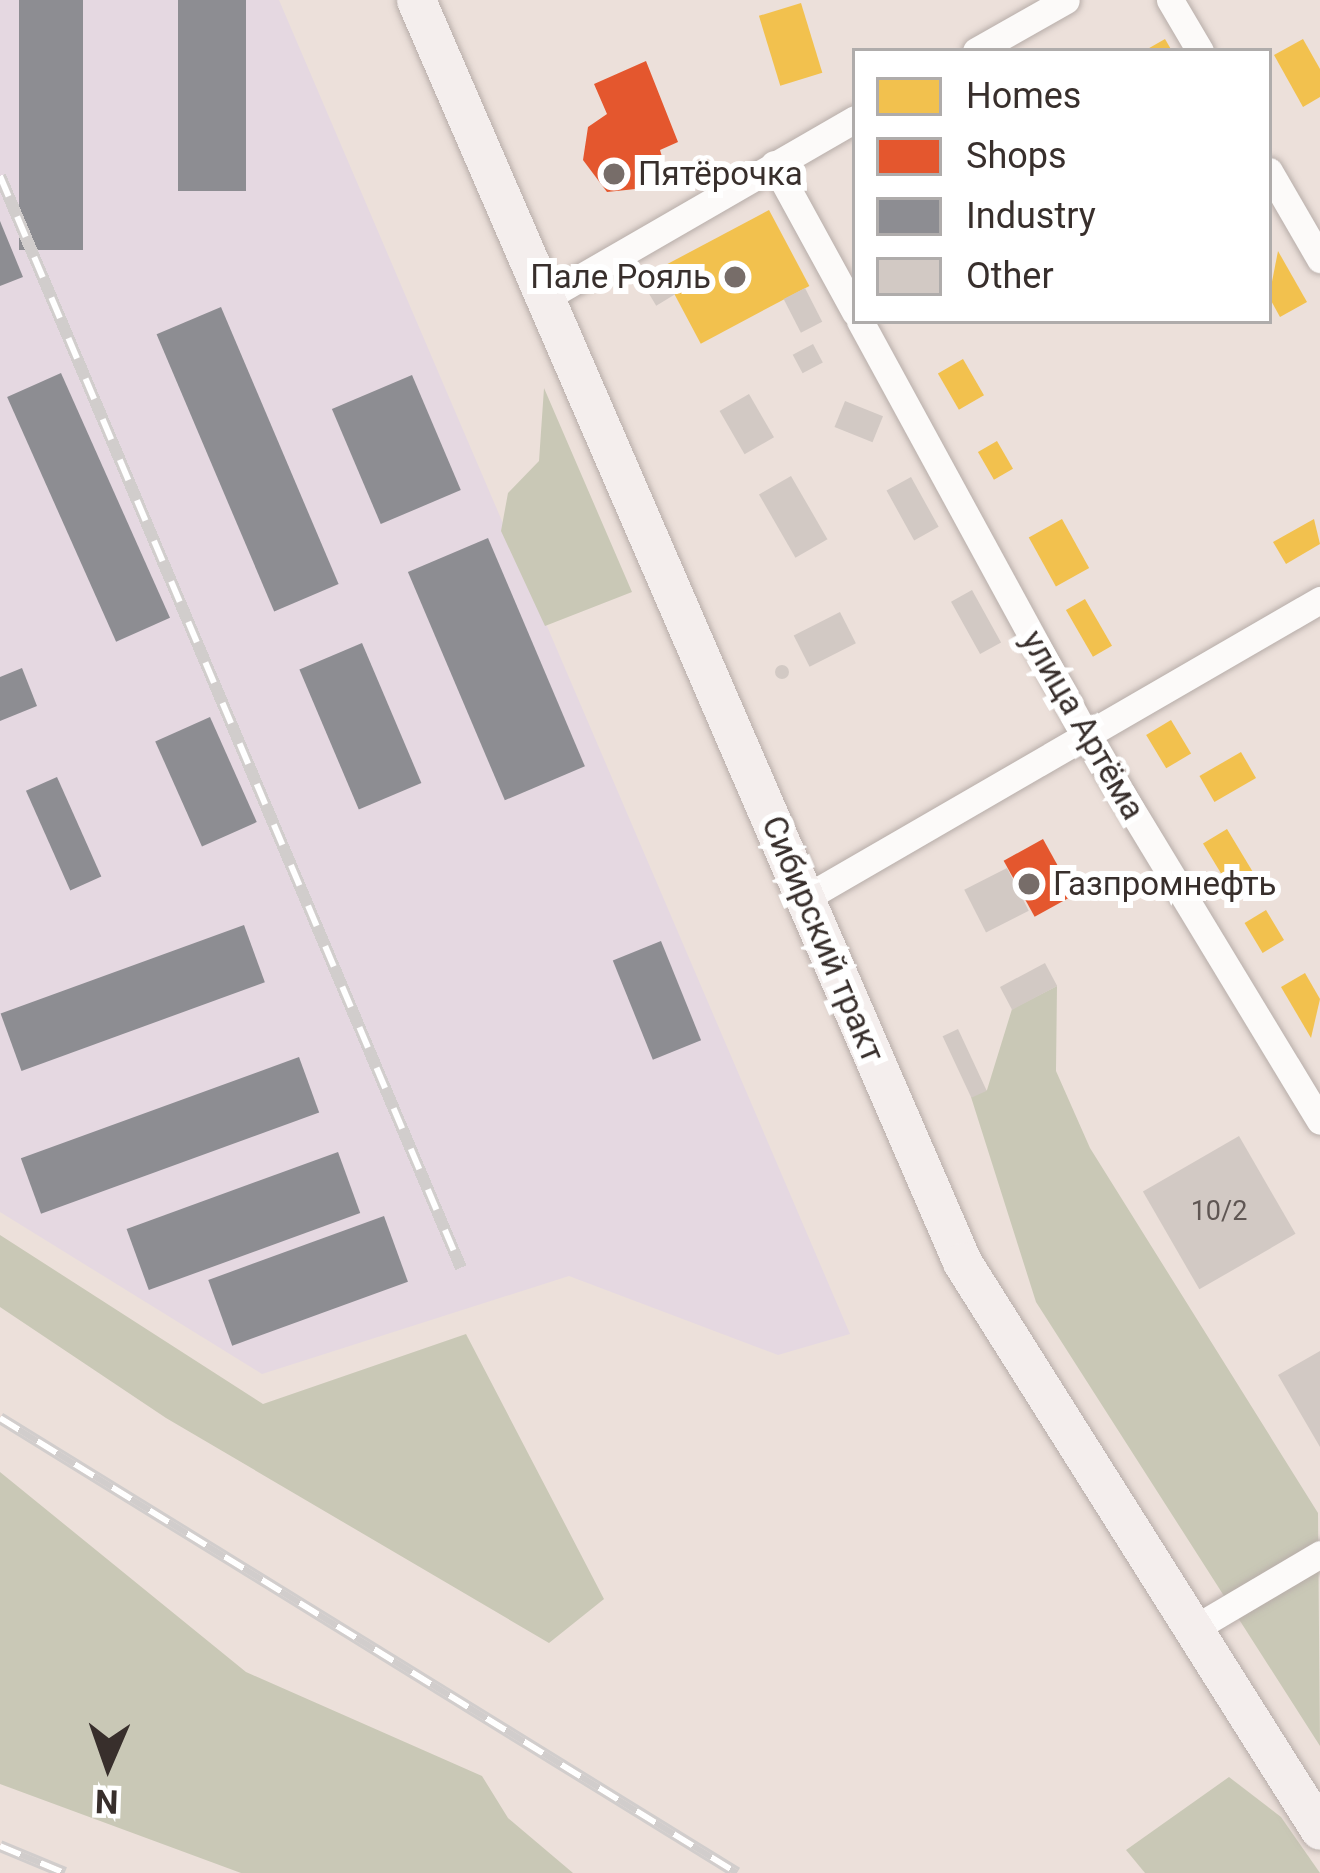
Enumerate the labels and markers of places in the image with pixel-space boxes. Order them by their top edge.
place label: Пятёрочка [638,154,803,194]
marker: Пятёрочка [601,161,627,187]
place label: Пале Рояль [530,257,711,297]
marker: Пале Рояль [722,264,748,290]
place label: Газпромнефть [1053,864,1276,904]
marker: Газпромнефть [1016,871,1042,897]

